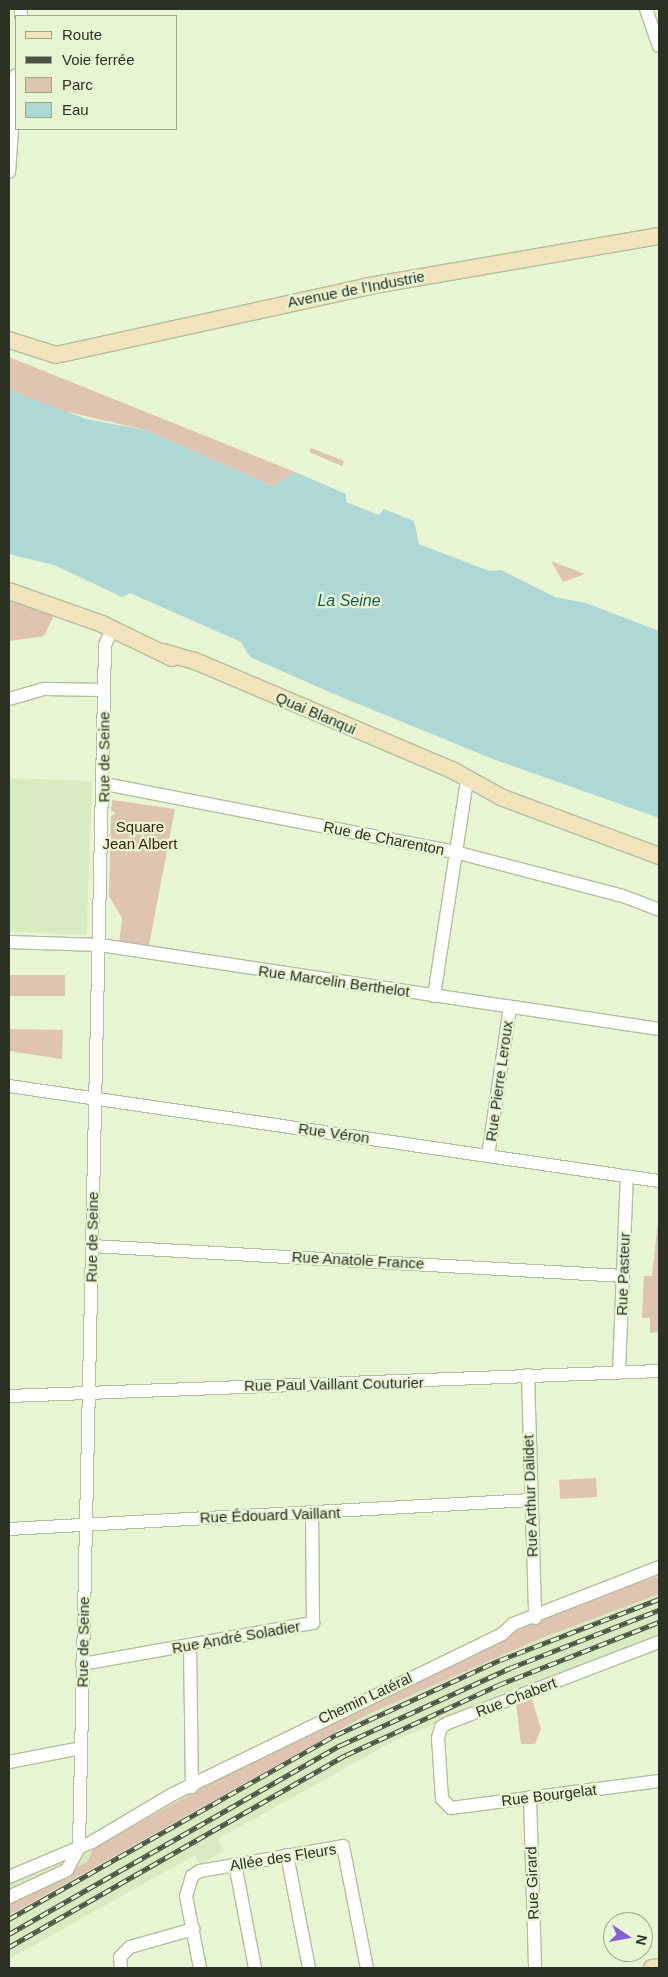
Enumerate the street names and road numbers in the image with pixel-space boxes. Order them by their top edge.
street label: Avenue de l'Industrie [286,267,426,311]
street label: Quai Blanqui [273,688,359,738]
street label: Rue de Seine [95,712,113,802]
street label: Rue de Charenton [322,817,446,859]
street label: Rue Marcelin Berthelot [257,961,411,1001]
street label: Rue Pierre Leroux [482,1019,516,1143]
street label: Rue Véron [297,1119,371,1147]
street label: Rue de Seine [82,1191,102,1283]
street label: Rue Pasteur [613,1232,633,1316]
street label: Rue Anatole France [291,1248,425,1272]
street label: Rue Paul Vaillant Couturier [244,1373,424,1395]
street label: Rue Arthur Dalidet [519,1434,541,1558]
street label: Rue Édouard Vaillant [199,1504,341,1526]
street label: Rue de Seine [73,1596,93,1688]
street label: Rue André Soladier [170,1617,302,1657]
street label: Chemin Latéral [315,1668,415,1728]
street label: Rue Chabert [473,1673,559,1721]
street label: Rue Bourgelat [500,1780,598,1810]
street label: Allée des Fleurs [228,1840,338,1874]
street label: Rue Girard [522,1846,542,1920]

